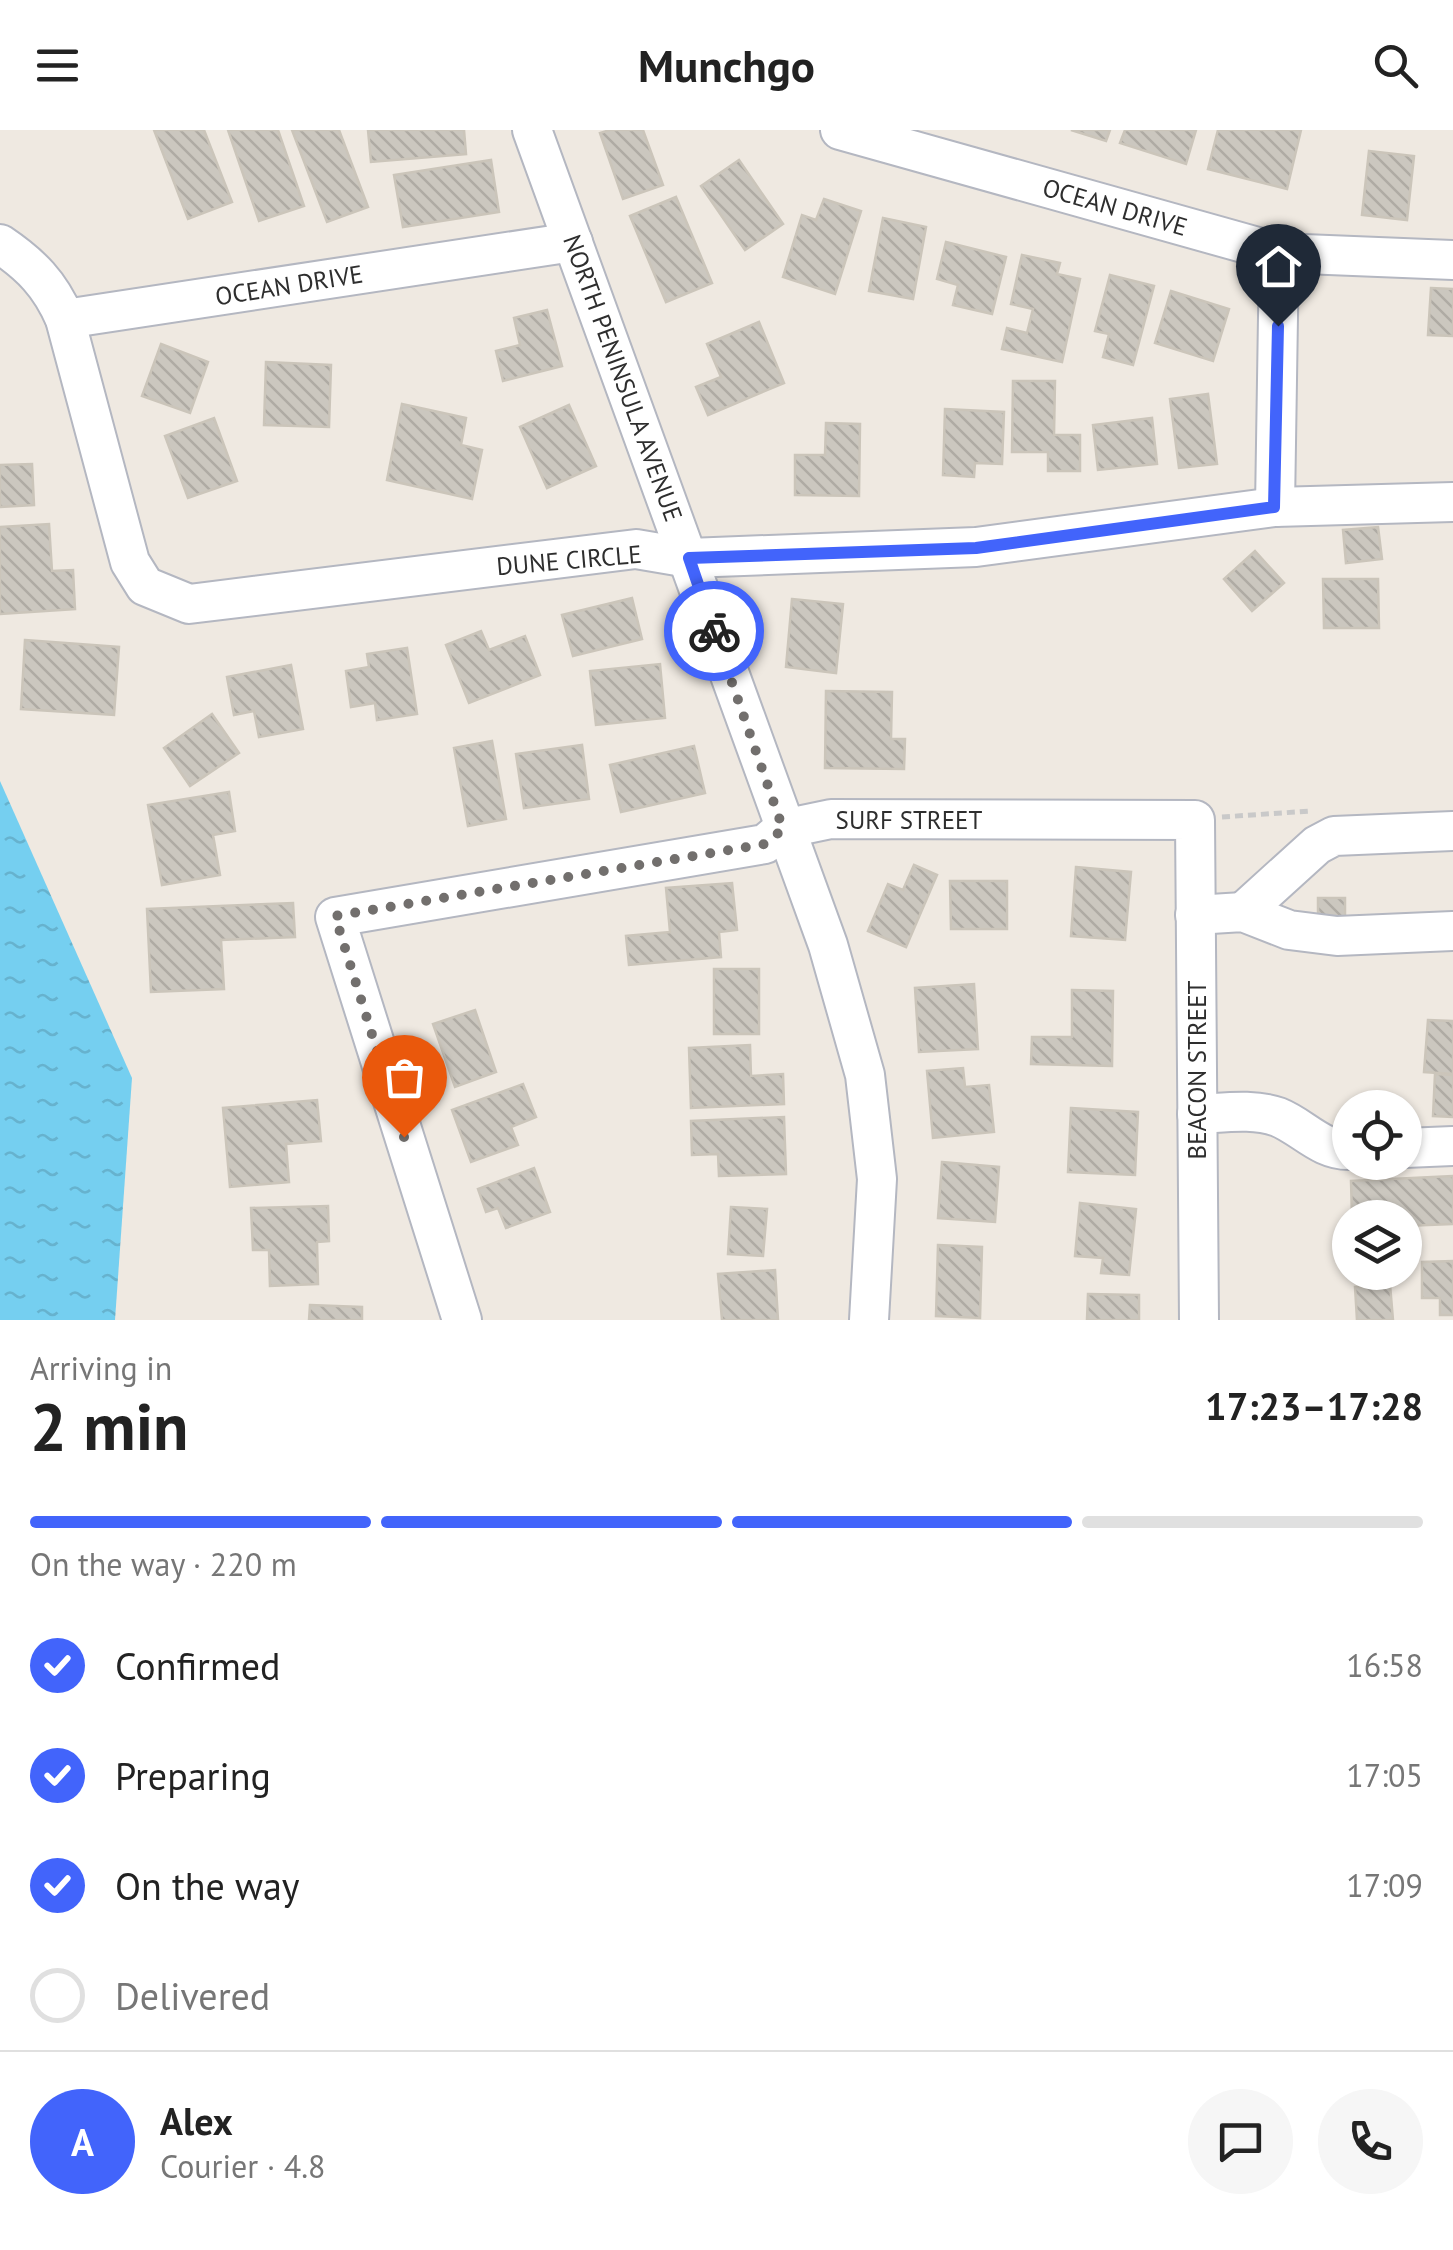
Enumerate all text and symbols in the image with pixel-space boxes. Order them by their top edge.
text: Munchgo [638,36,815,94]
icon: menu [30,38,85,93]
icon: search [1368,38,1423,93]
street label: OCEAN DRIVE [1039,171,1191,243]
pin [1236,224,1321,327]
street label: NORTH PENINSULA AVENUE [556,230,690,526]
icon: home [1251,239,1306,294]
street label: OCEAN DRIVE [213,258,365,312]
street label: DUNE CIRCLE [495,538,643,582]
courier [664,581,764,681]
icon: bike [687,604,742,659]
street label: SURF STREET [836,804,982,836]
street label: BEACON STREET [1181,980,1213,1159]
pin [362,1035,447,1138]
icon: bag [377,1050,432,1105]
map controls [1332,1090,1422,1290]
button: locate [1332,1090,1422,1180]
button: layers [1332,1200,1422,1290]
text: Arriving in [30,1347,172,1389]
text: 17:23–17:28 [1205,1381,1423,1430]
text: 2 min [30,1384,189,1468]
text: On the way · 220 m [30,1543,297,1585]
icon: check [30,1638,85,1693]
text: Confirmed [115,1641,281,1690]
text: 16:58 [1346,1644,1423,1686]
icon: check [30,1748,85,1803]
text: Preparing [115,1751,271,1800]
text: 17:05 [1346,1754,1423,1796]
icon: check [30,1858,85,1913]
text: On the way [115,1861,300,1910]
text: 17:09 [1346,1864,1423,1906]
text: Delivered [115,1971,270,2020]
button: chat [1188,2089,1293,2194]
button: phone [1318,2089,1423,2194]
text: Alex [160,2096,233,2145]
text: A [71,2117,94,2166]
text: Courier · 4.8 [160,2145,326,2187]

